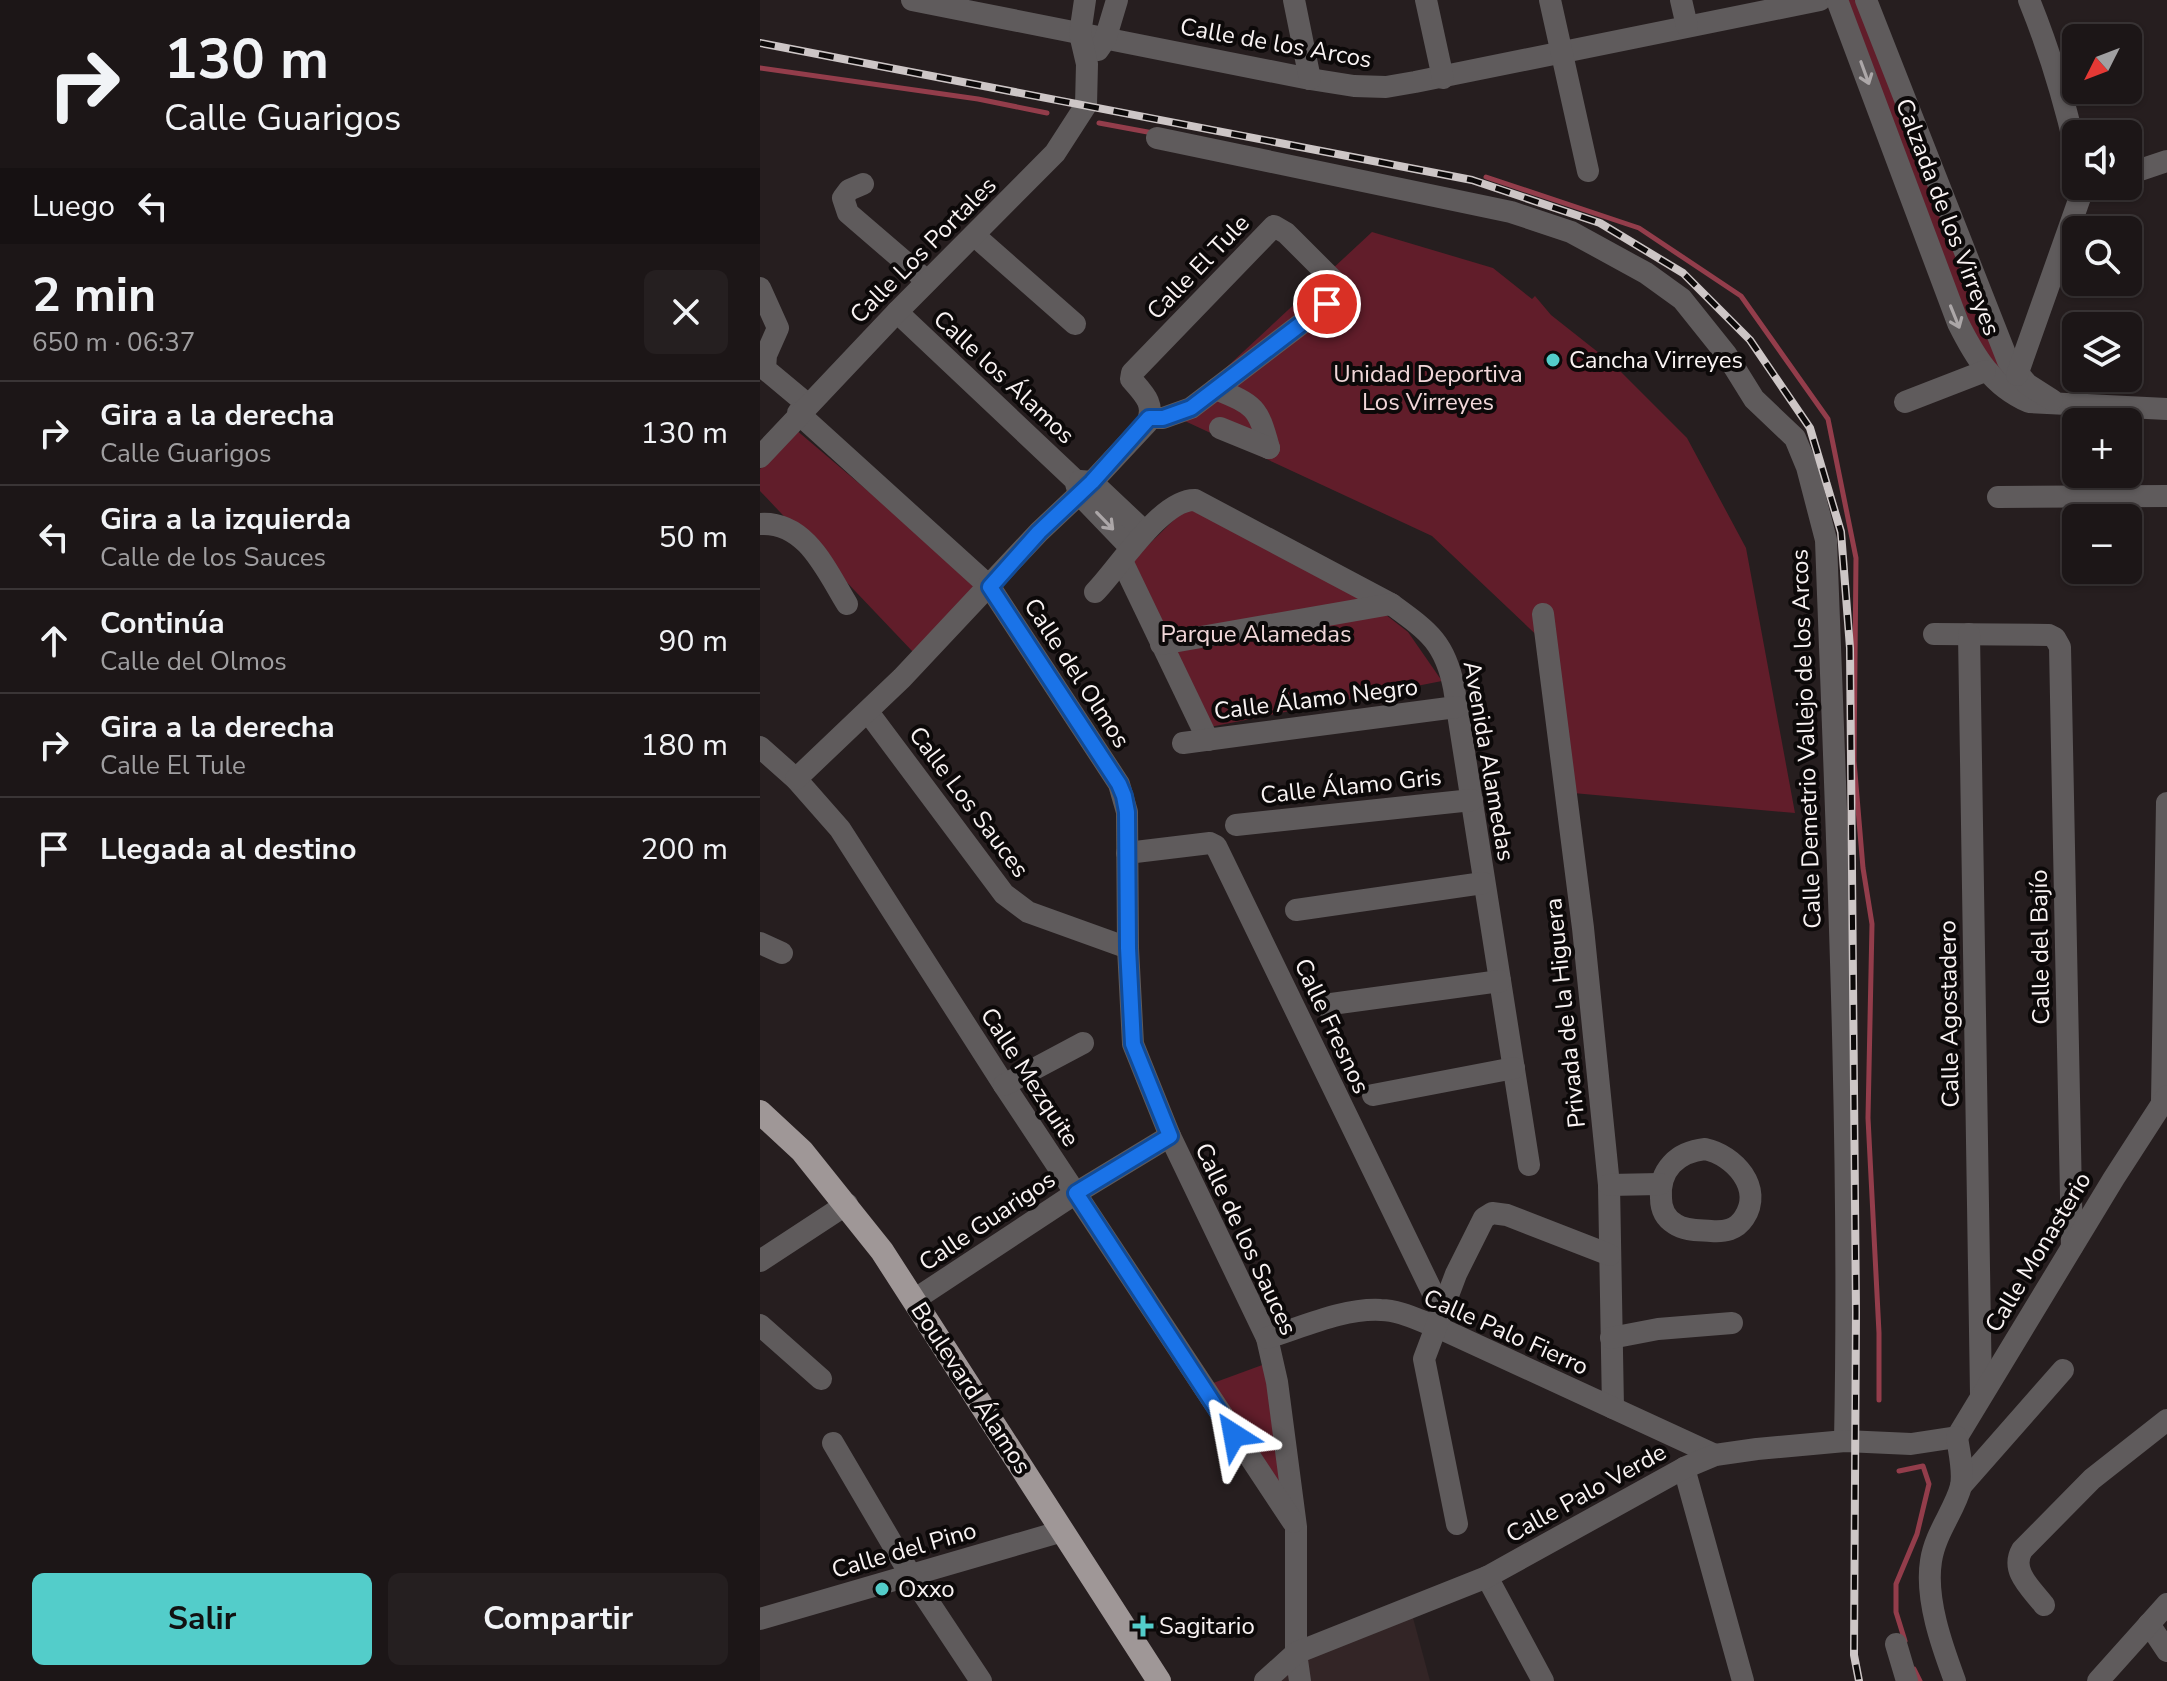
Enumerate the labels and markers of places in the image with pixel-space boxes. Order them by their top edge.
pin [1293,270,1361,338]
place label: Cancha Virreyes [1569,344,1743,376]
marker: Cancha Virreyes [1544,351,1562,369]
place label: Oxxo [898,1573,955,1605]
marker: Oxxo [873,1580,891,1598]
place label: Sagitario [1159,1610,1255,1642]
marker: Sagitario [1134,1617,1152,1635]

